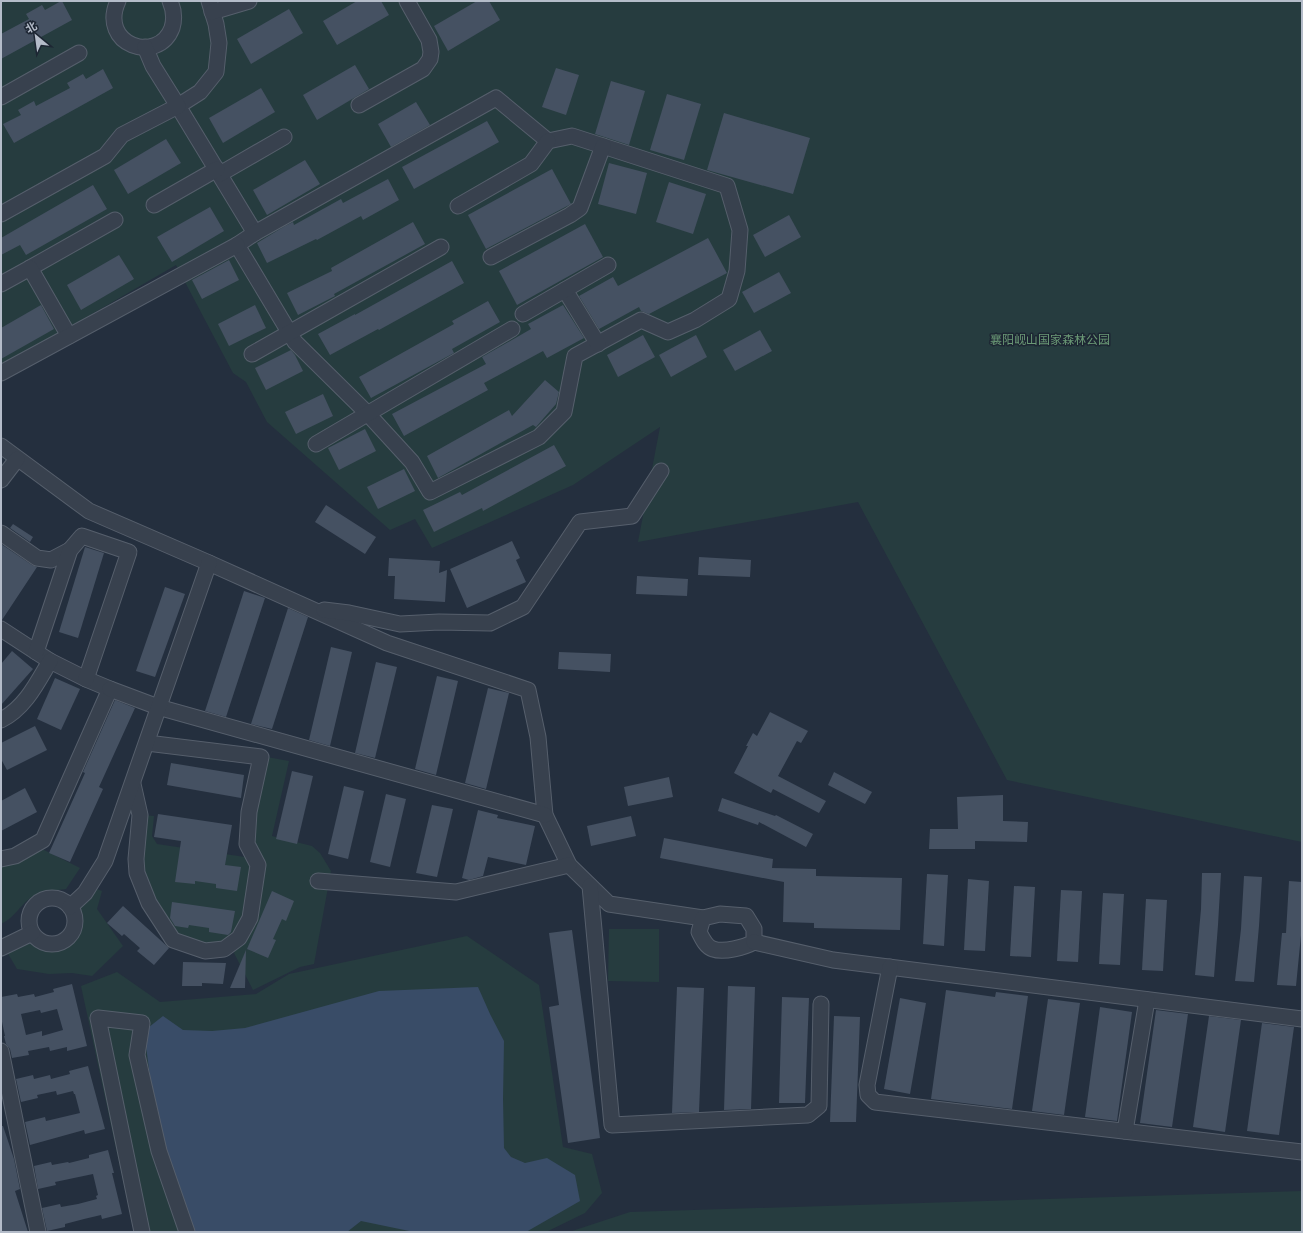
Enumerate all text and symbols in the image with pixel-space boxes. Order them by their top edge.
north arrow [16,16,56,56]
text: 北 [23,19,39,36]
park label: 襄阳岘山国家森林公园 [990,333,1110,347]

